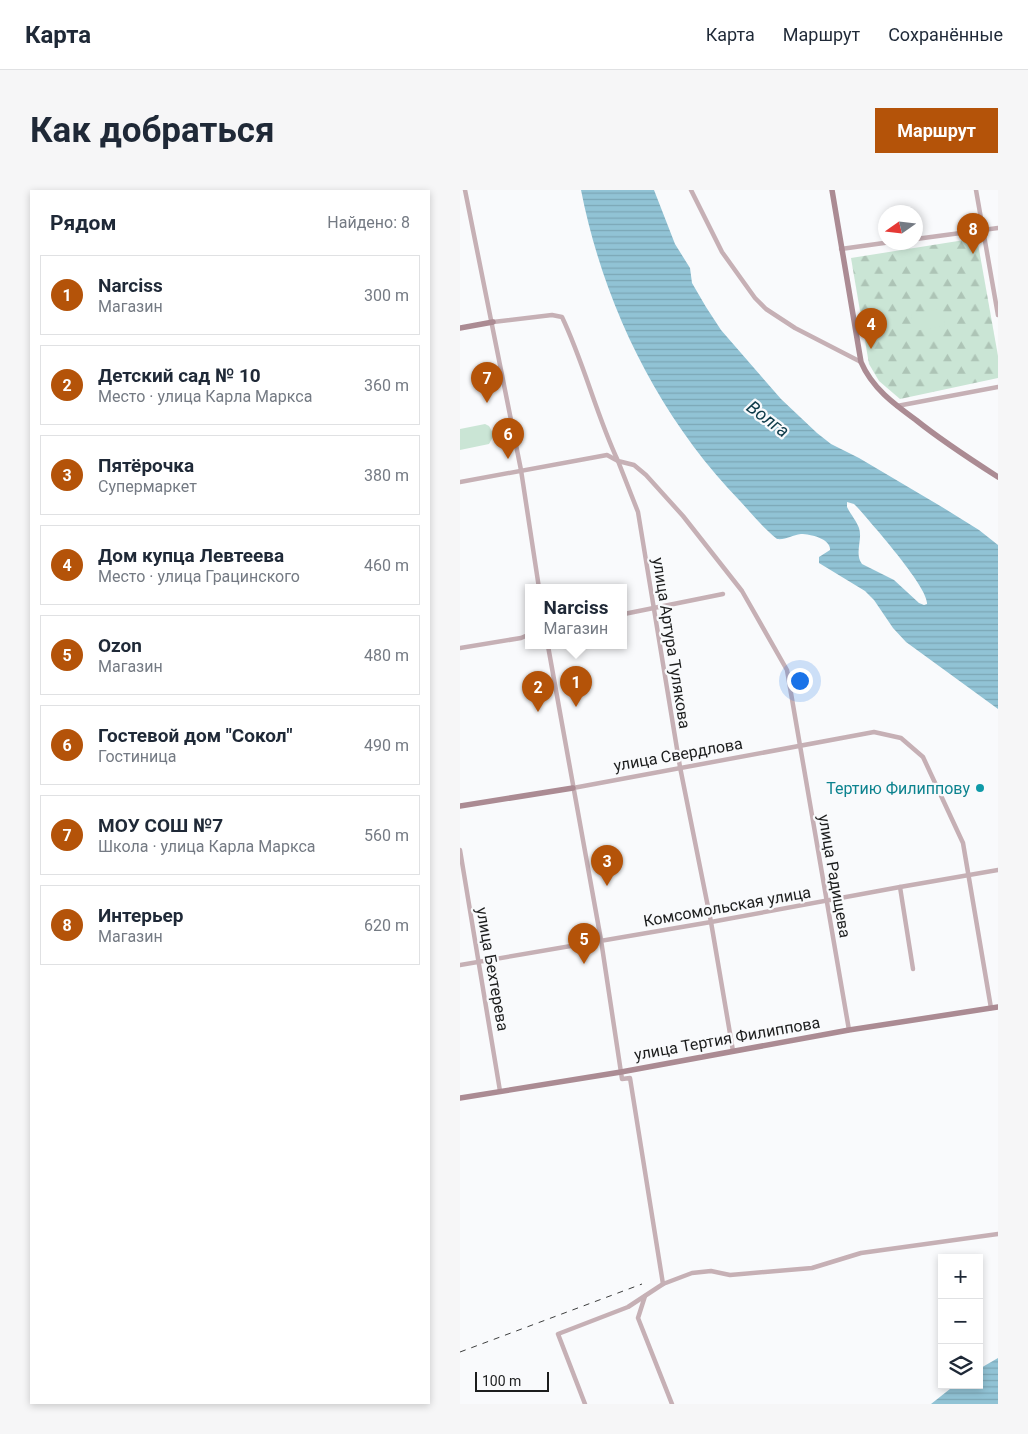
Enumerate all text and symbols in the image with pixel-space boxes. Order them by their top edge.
text: Карта [25,21,91,49]
text: Карта [706,24,755,45]
text: Маршрут [783,24,860,45]
text: Сохранённые [888,24,1003,45]
button: Маршрут [875,108,998,153]
text: Как добраться [30,110,275,151]
north arrow [878,205,923,250]
text: Рядом [50,211,116,235]
text: Найдено: 8 [327,213,410,232]
pin: 8 [957,213,989,254]
text: Narciss [98,274,163,297]
text: 1 [62,286,72,305]
text: 300 m [364,286,409,305]
text: Магазин [98,297,163,316]
pin: 4 [855,308,887,349]
pin: 7 [471,362,503,403]
text: Детский сад № 10 [98,364,261,387]
text: 2 [62,376,72,395]
text: 360 m [364,376,409,395]
text: Место · улица Карла Маркса [98,387,312,406]
water label: Волга [743,396,794,441]
pin: 6 [492,418,524,459]
text: Пятёрочка [98,454,194,477]
text: 3 [62,466,72,485]
text: 380 m [364,466,409,485]
text: Супермаркет [98,477,197,496]
text: Дом купца Левтеева [98,544,284,567]
text: 4 [62,556,72,575]
text: 460 m [364,556,409,575]
street label: улица Артура Тулякова [649,556,694,730]
text: Место · улица Грацинского [98,567,300,586]
popup [525,584,627,649]
text: Narciss [544,596,608,619]
text: Магазин [544,619,608,638]
text: Ozon [98,634,142,657]
text: 5 [62,646,72,665]
text: 480 m [364,646,409,665]
text: Магазин [98,657,163,676]
pin: 1 [560,666,592,707]
your location [787,668,813,694]
pin: 2 [522,671,554,712]
text: Гостевой дом "Сокол" [98,724,293,747]
street label: улица Свердлова [612,734,744,775]
text: 6 [62,736,72,755]
text: 490 m [364,736,409,755]
text: Гостиница [98,747,177,766]
place label: Тертию Филиппову [826,779,970,798]
marker: Тертию Филиппову [974,782,986,794]
street label: улица Радищева [814,813,855,939]
text: МОУ СОШ №7 [98,814,223,837]
text: 7 [62,826,72,845]
text: 560 m [364,826,409,845]
text: Школа · улица Карла Маркса [98,837,316,856]
pin: 3 [591,845,623,886]
street label: Комсомольская улица [642,882,812,931]
text: Интерьер [98,904,183,927]
street label: улица Бехтерева [472,906,513,1032]
text: 8 [62,916,72,935]
text: 620 m [364,916,409,935]
pin: 5 [568,923,600,964]
text: Магазин [98,927,163,946]
street label: улица Тертия Филиппова [633,1013,822,1064]
map controls [938,1254,983,1389]
button: + [938,1254,983,1299]
button: − [938,1299,983,1344]
button: layers [938,1344,983,1389]
scale bar [475,1369,549,1392]
text: 100 m [482,1373,521,1389]

